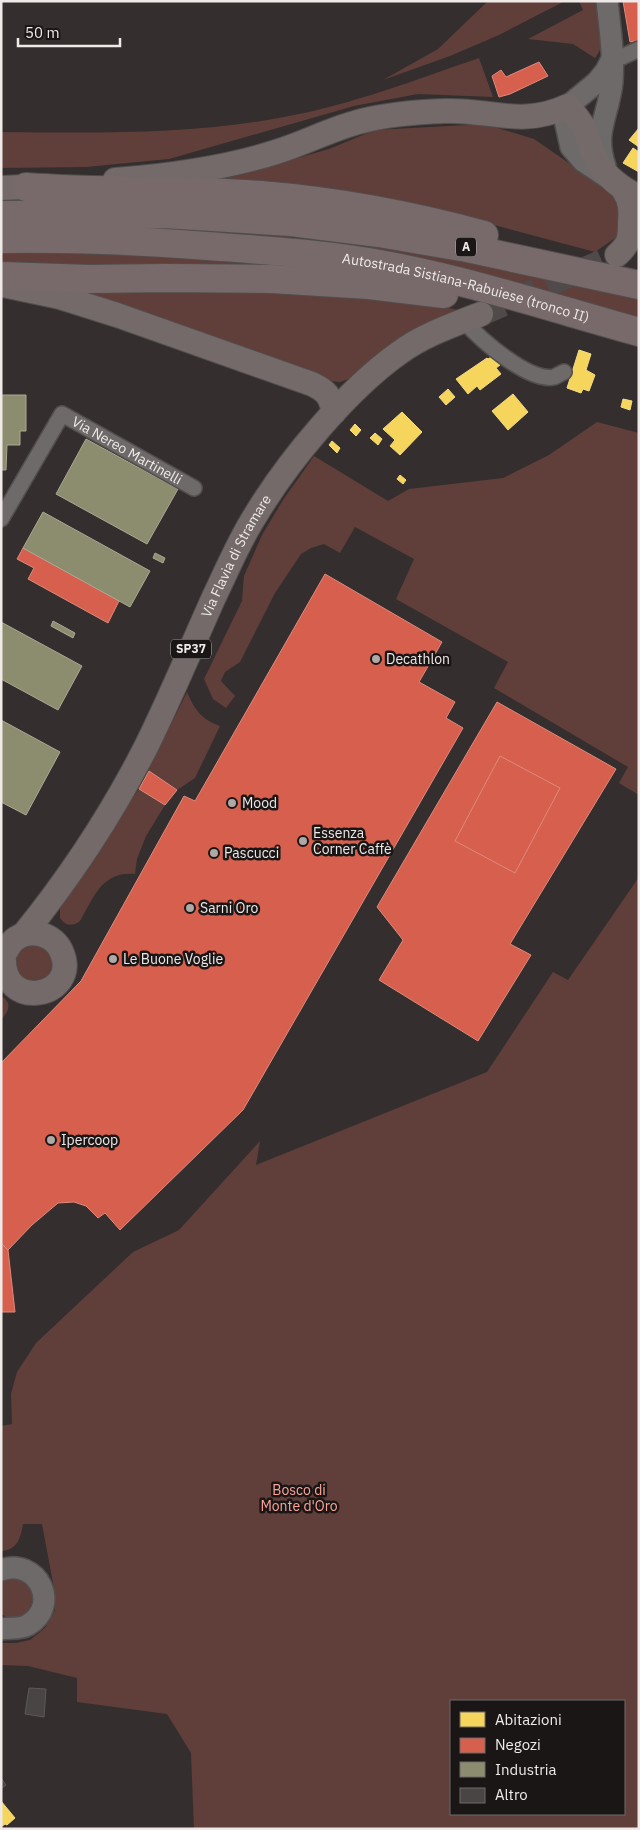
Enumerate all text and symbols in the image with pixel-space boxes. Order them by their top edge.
scale bar [18,15,120,47]
text: 50 m [25,23,60,42]
road number: A [456,238,476,256]
street label: Autostrada Sistiana-Rabuiese (tronco II) [341,249,591,326]
street label: Via Nereo Martinelli [69,412,185,489]
street label: Via Flavia di Stramare [197,491,275,620]
road number: SP37 [171,640,211,659]
place label: Decathlon [386,650,450,668]
marker: Decathlon [370,653,382,665]
place label: Mood [242,794,277,812]
marker: Mood [226,797,238,809]
place label: Essenza Corner Caffè [313,824,392,858]
marker: Essenza Corner Caffè [297,835,309,847]
place label: Pascucci [224,844,279,862]
marker: Pascucci [208,847,220,859]
place label: Sarni Oro [200,899,258,917]
marker: Sarni Oro [184,902,196,914]
place label: Le Buone Voglie [123,950,223,968]
marker: Le Buone Voglie [107,953,119,965]
place label: Ipercoop [61,1131,118,1149]
marker: Ipercoop [45,1134,57,1146]
park label: Bosco di Monte d'Oro [260,1481,338,1515]
legend [450,1700,625,1815]
text: Abitazioni [495,1710,562,1729]
text: Negozi [495,1735,541,1754]
text: Industria [495,1760,556,1779]
text: Altro [495,1785,528,1804]

